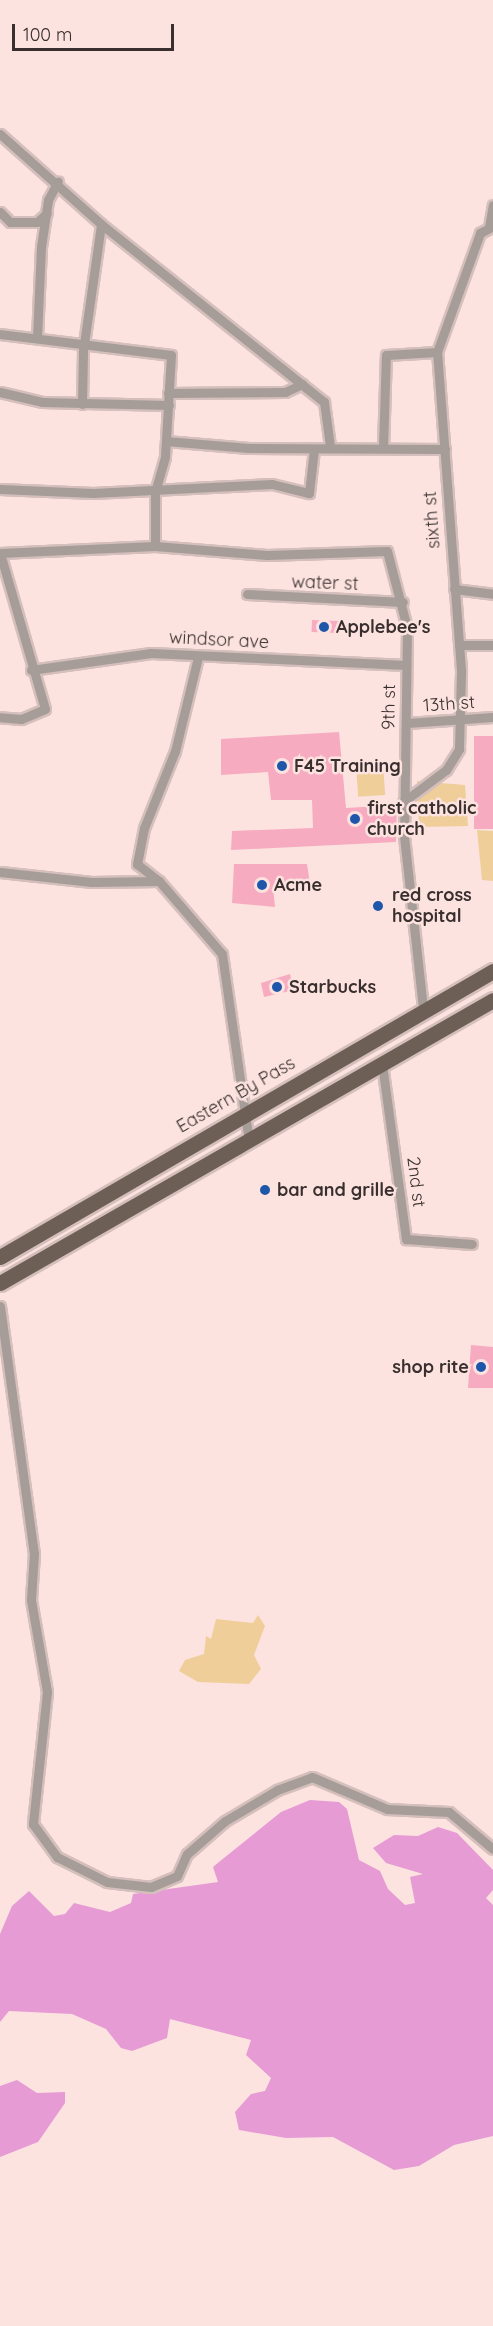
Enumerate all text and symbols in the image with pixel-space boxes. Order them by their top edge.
scale bar [15,12,177,50]
text: 100 m [23,23,72,46]
street label: sixth st [419,490,445,550]
street label: water st [291,571,359,595]
place label: Applebee's [336,616,430,638]
marker: Applebee's [317,620,331,634]
street label: windsor ave [168,627,270,653]
street label: 9th st [378,684,400,730]
street label: 13th st [422,691,476,717]
place label: F45 Training [294,755,401,777]
marker: F45 Training [275,759,289,773]
place label: first catholic church [367,798,476,840]
marker: first catholic church [348,812,362,826]
place label: Acme [274,874,322,896]
marker: Acme [255,878,269,892]
place label: red cross hospital [392,885,472,928]
marker: red cross hospital [369,897,387,915]
place label: Starbucks [289,976,376,998]
marker: Starbucks [270,980,284,994]
street label: Eastern By Pass [173,1052,299,1138]
street label: 2nd st [402,1156,430,1208]
place label: bar and grille [277,1179,395,1201]
marker: bar and grille [258,1183,272,1197]
place label: shop rite [392,1356,469,1378]
marker: shop rite [474,1360,488,1374]

